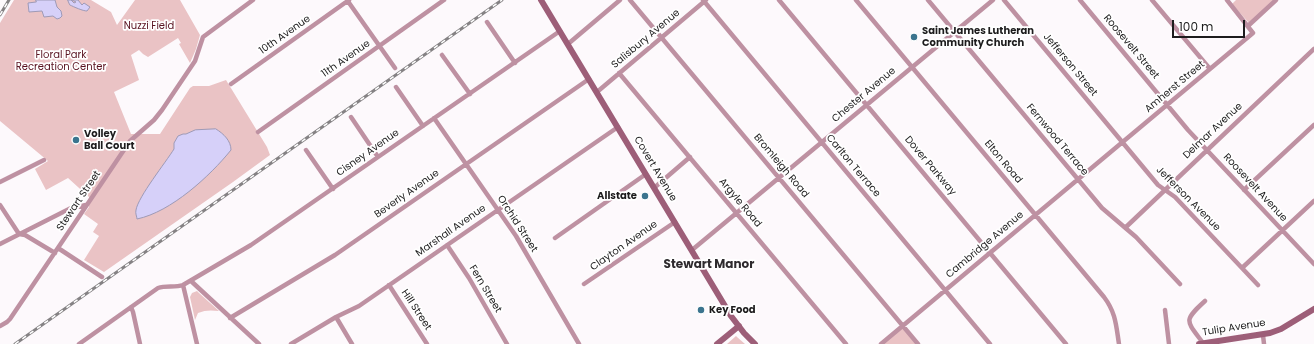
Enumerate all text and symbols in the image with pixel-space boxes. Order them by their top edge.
street label: Salisbury Avenue [609,7,683,71]
street label: Roosevelt Street [1101,12,1161,82]
scale bar [1174,12,1247,38]
street label: 10th Avenue [257,13,313,57]
text: 100 m [1179,18,1213,35]
park label: Nuzzi Field [124,20,174,32]
place label: Saint James Lutheran Community Church [922,25,1034,48]
street label: Jefferson Street [1040,31,1100,99]
marker: Saint James Lutheran Community Church [909,32,919,42]
street label: 11th Avenue [319,38,373,80]
park label: Floral Park Recreation Center [16,49,106,72]
street label: Amherst Street [1143,59,1207,115]
street label: Chester Avenue [830,65,898,125]
street label: Delmar Avenue [1181,100,1245,162]
street label: Fernwood Terrace [1024,102,1090,178]
street label: Cisney Avenue [334,127,402,179]
place label: Volley Ball Court [84,128,134,152]
street label: Bromleigh Road [751,132,811,200]
street label: Carlton Terrace [823,132,883,200]
street label: Covert Avenue [631,134,679,204]
street label: Dover Parkway [902,134,958,198]
marker: Volley Ball Court [71,135,81,145]
street label: Elton Road [981,138,1025,186]
street label: Roosevelt Avenue [1220,152,1290,224]
street label: Jefferson Avenue [1153,164,1223,234]
street label: Beverly Avenue [372,167,442,221]
street label: Stewart Street [54,169,104,233]
street label: Argyle Road [716,176,764,230]
place label: Allstate [597,190,637,202]
marker: Allstate [640,191,650,201]
street label: Orchid Street [494,193,540,255]
street label: Marshall Avenue [414,202,488,260]
street label: Cambridge Avenue [944,209,1026,281]
street label: Clayton Avenue [588,218,660,274]
district label: Stewart Manor [664,258,754,272]
street label: Fern Street [466,263,504,315]
street label: Hill Street [398,287,434,333]
place label: Key Food [709,304,756,316]
marker: Key Food [696,305,706,315]
street label: Tulip Avenue [1202,317,1266,339]

